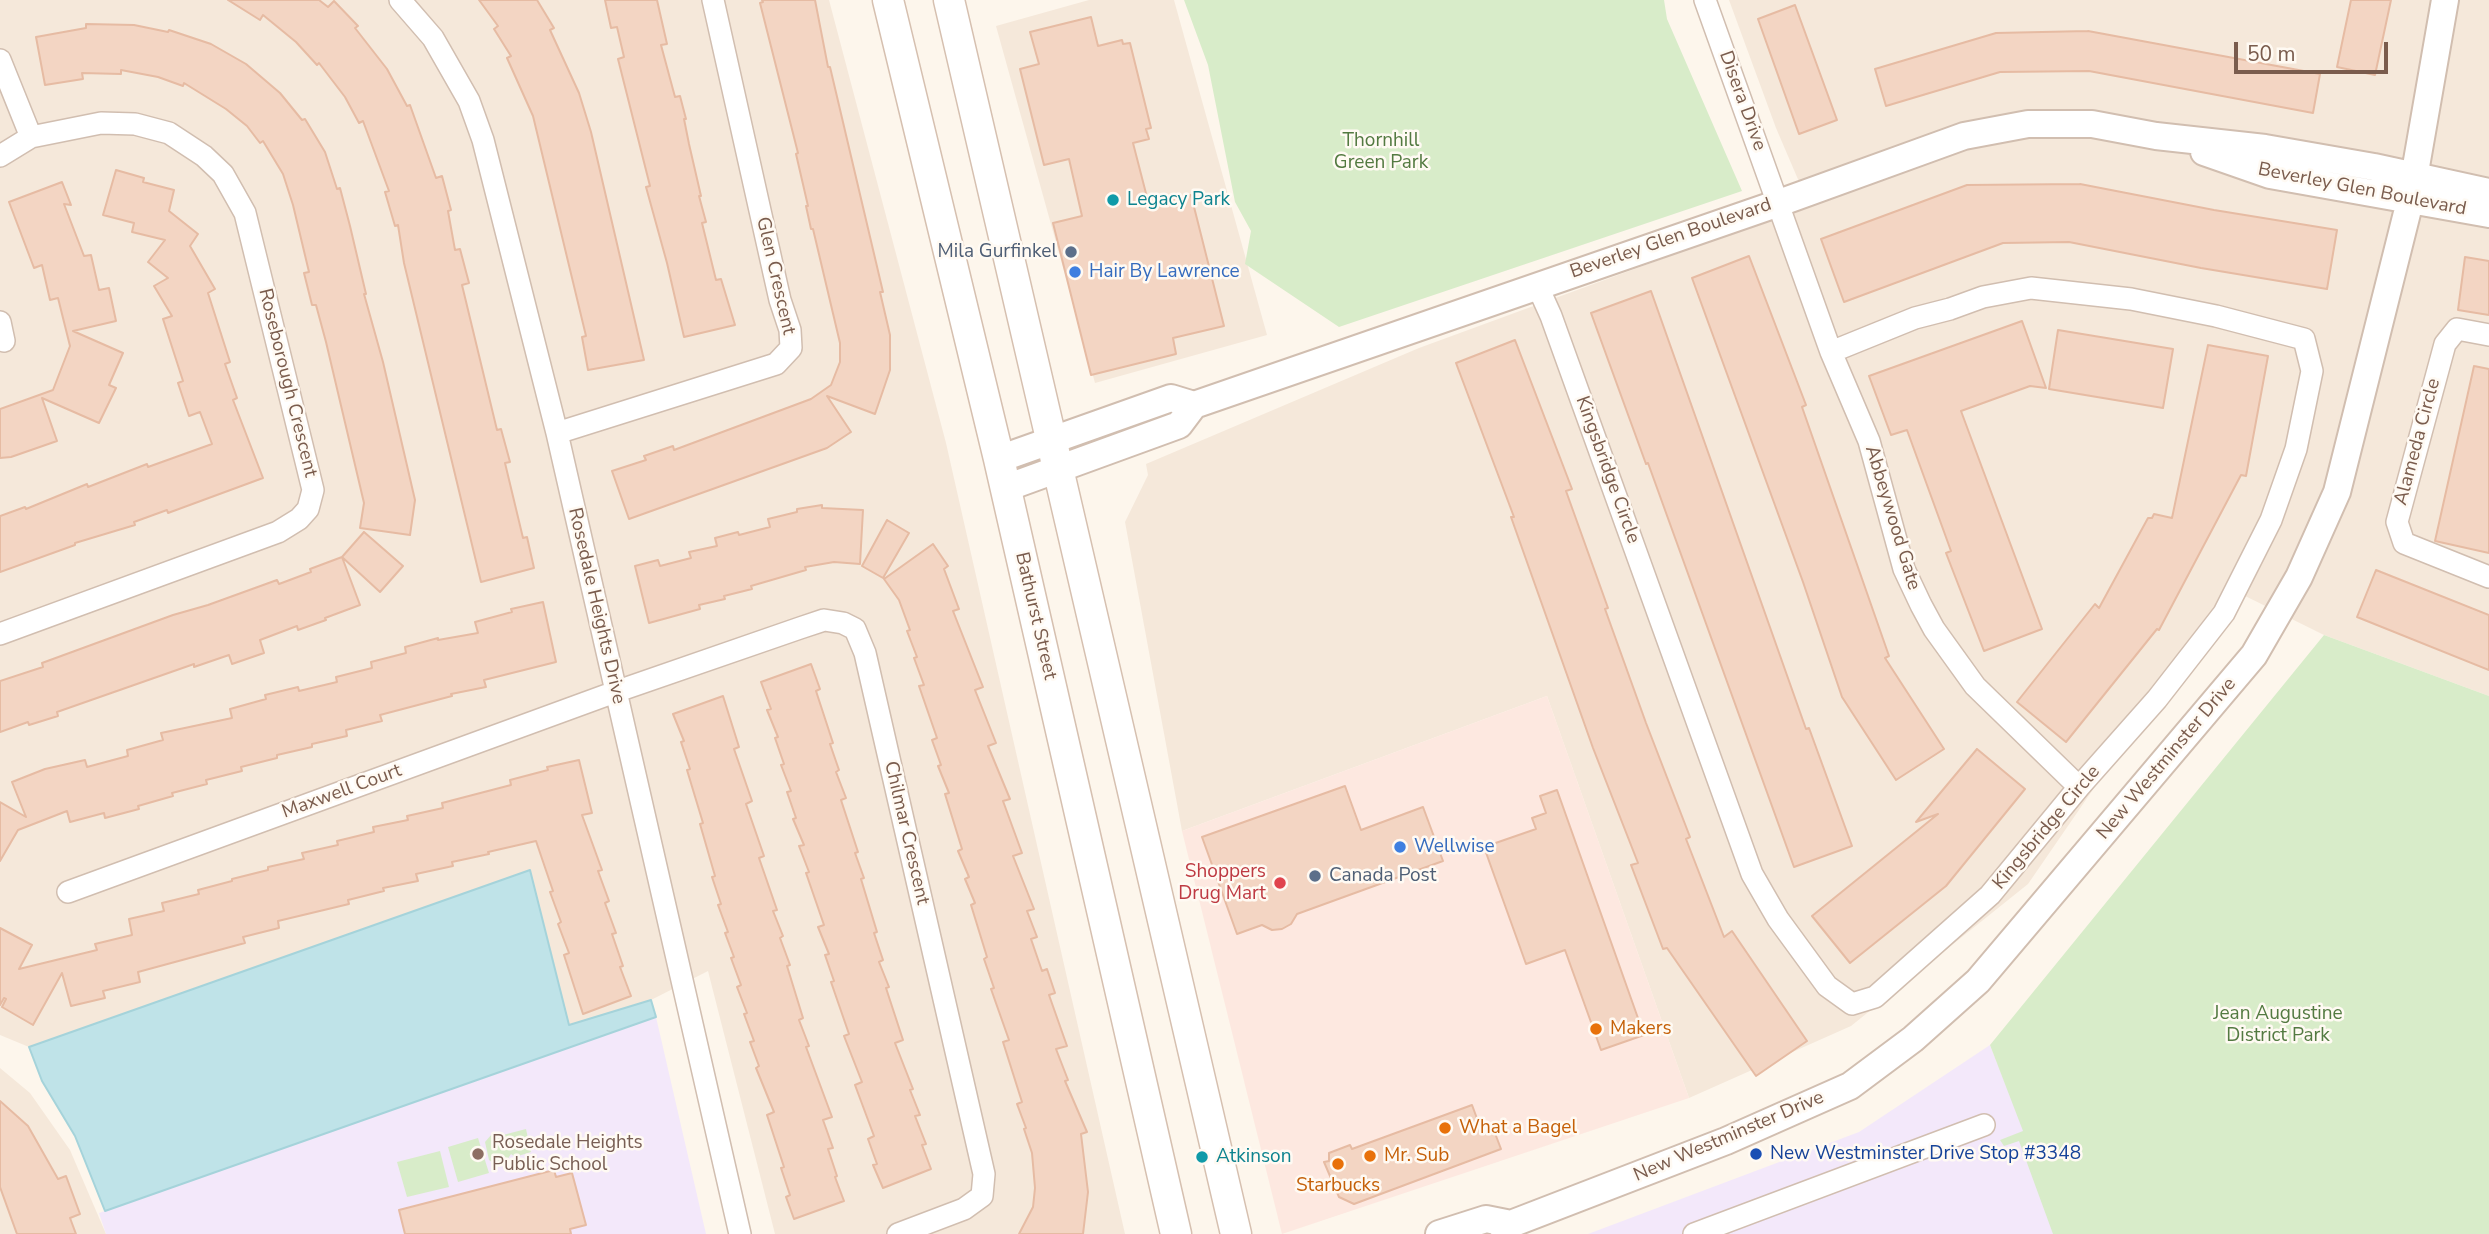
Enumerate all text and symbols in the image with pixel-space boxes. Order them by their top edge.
scale bar [2237,28,2391,72]
text: 50 m [2247,40,2296,68]
street label: Disera Drive [1713,48,1771,154]
park label: Thornhill Green Park [1334,130,1428,174]
street label: Beverley Glen Boulevard [2256,159,2468,221]
place label: Legacy Park [1127,189,1230,211]
marker: Legacy Park [1105,192,1121,208]
street label: Beverley Glen Boulevard [1567,194,1775,284]
street label: Glen Crescent [750,215,800,337]
place label: Mila Gurfinkel [938,241,1057,263]
marker: Mila Gurfinkel [1063,244,1079,260]
place label: Hair By Lawrence [1089,261,1240,283]
marker: Hair By Lawrence [1067,264,1083,280]
street label: Roseborough Crescent [253,286,321,480]
street label: Alameda Circle [2390,376,2446,508]
street label: Kingsbridge Circle [1570,393,1644,547]
street label: Abbeywood Gate [1859,443,1925,593]
street label: Rosedale Heights Drive [562,506,630,706]
street label: Bathurst Street [1009,550,1061,682]
street label: New Westminster Drive [2093,673,2241,845]
street label: Chilmar Crescent [878,759,934,907]
street label: Maxwell Court [279,760,405,824]
street label: Kingsbridge Circle [1988,761,2106,895]
place label: Wellwise [1414,836,1495,858]
marker: Wellwise [1392,839,1408,855]
place label: Shoppers Drug Mart [1178,861,1266,905]
place label: Canada Post [1329,865,1436,887]
marker: Canada Post [1307,868,1323,884]
marker: Shoppers Drug Mart [1272,875,1288,891]
park label: Jean Augustine District Park [2213,1003,2343,1047]
place label: Makers [1610,1018,1672,1040]
marker: Makers [1588,1021,1604,1037]
street label: New Westminster Drive [1630,1087,1828,1187]
place label: What a Bagel [1459,1117,1577,1139]
marker: What a Bagel [1437,1120,1453,1136]
place label: Rosedale Heights Public School [492,1132,643,1176]
place label: New Westminster Drive Stop #3348 [1770,1143,2081,1165]
place label: Mr. Sub [1384,1145,1449,1167]
marker: Rosedale Heights Public School [470,1146,486,1162]
place label: Atkinson [1216,1146,1291,1168]
marker: New Westminster Drive Stop #3348 [1748,1146,1764,1162]
marker: Mr. Sub [1362,1148,1378,1164]
marker: Atkinson [1194,1149,1210,1165]
marker: Starbucks [1330,1156,1346,1172]
place label: Starbucks [1296,1175,1380,1197]

